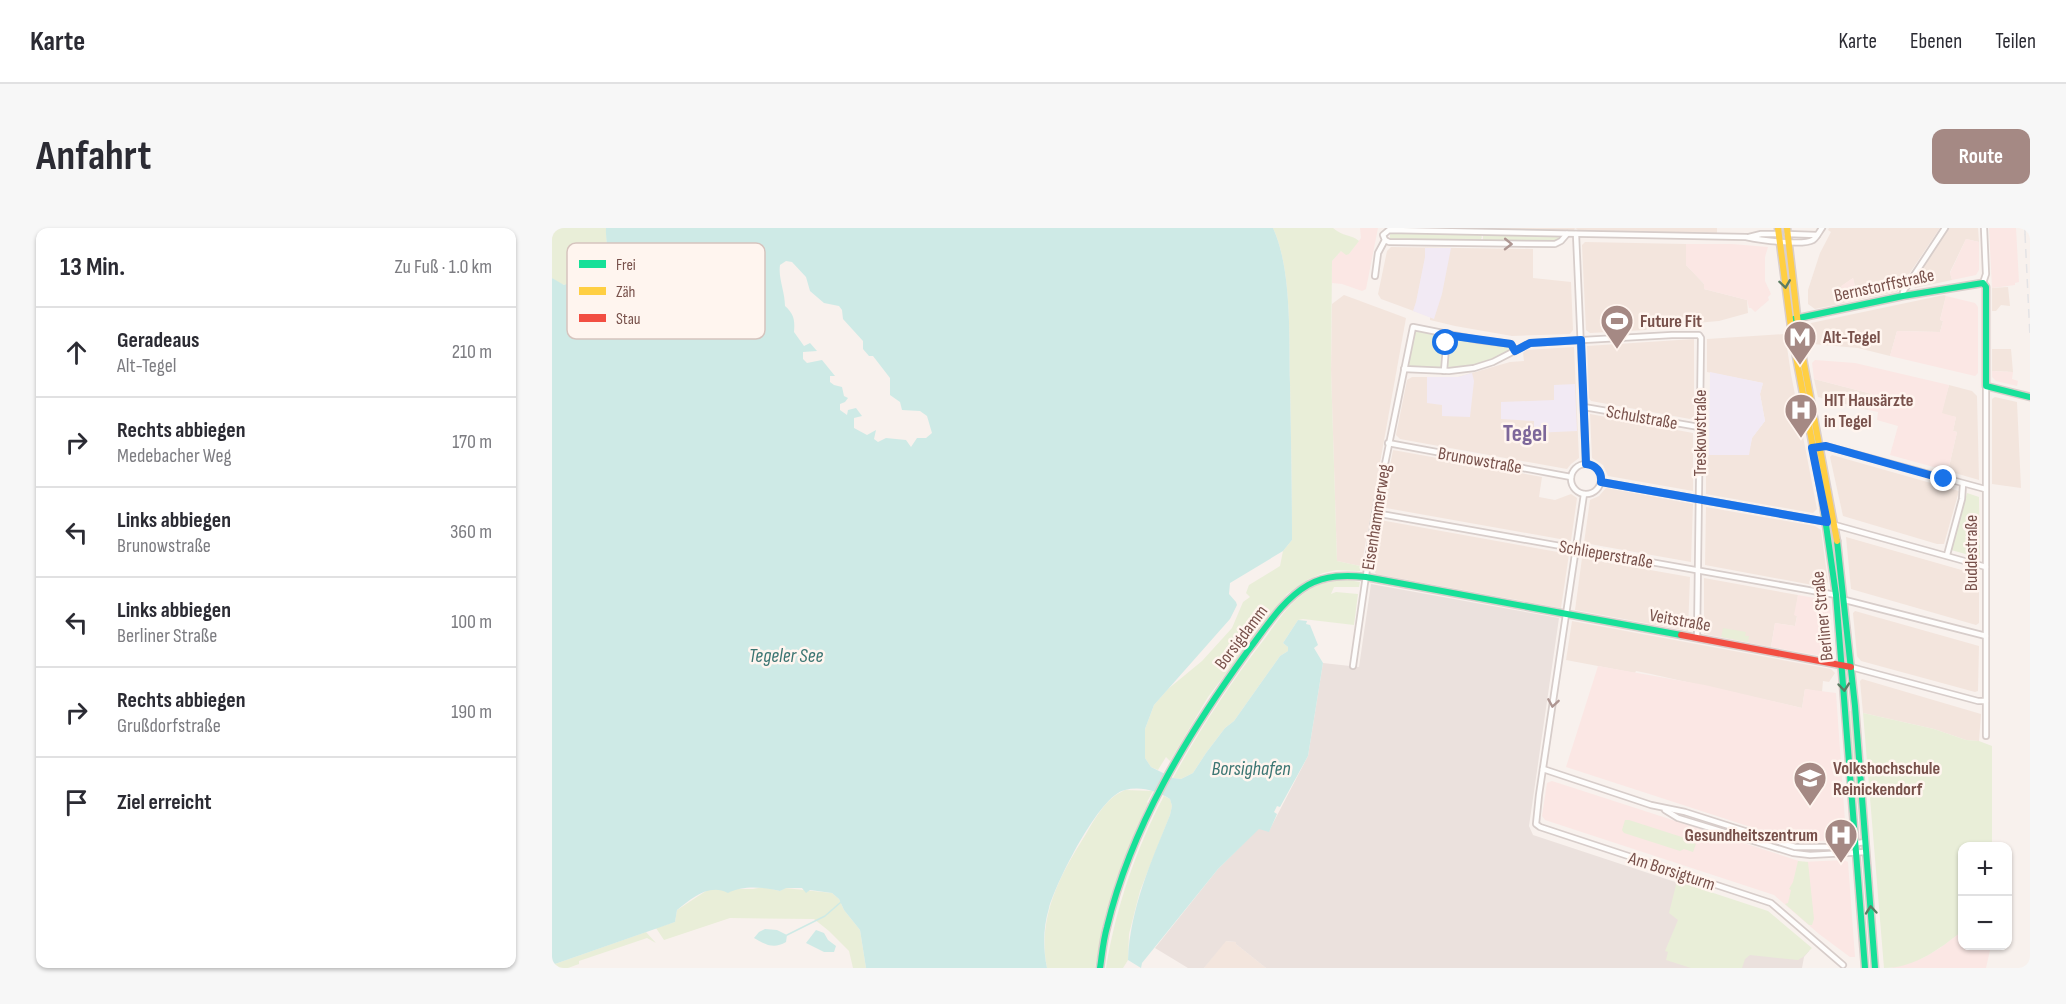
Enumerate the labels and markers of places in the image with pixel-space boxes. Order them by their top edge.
sports icon: Future Fit [1599,303,1635,350]
place label: Future Fit [1640,311,1702,332]
metro station icon: Alt-Tegel [1782,319,1818,366]
place label: Alt-Tegel [1822,327,1881,348]
place label: HIT Hausärzte in Tegel [1824,390,1914,432]
hospital icon: HIT Hausärzte in Tegel [1783,392,1819,439]
place label: Volkshochschule Reinickendorf [1833,758,1940,800]
school or university icon: Volkshochschule Reinickendorf [1792,760,1828,807]
hospital icon: Gesundheitszentrum [1823,817,1859,864]
place label: Gesundheitszentrum [1684,825,1818,846]

